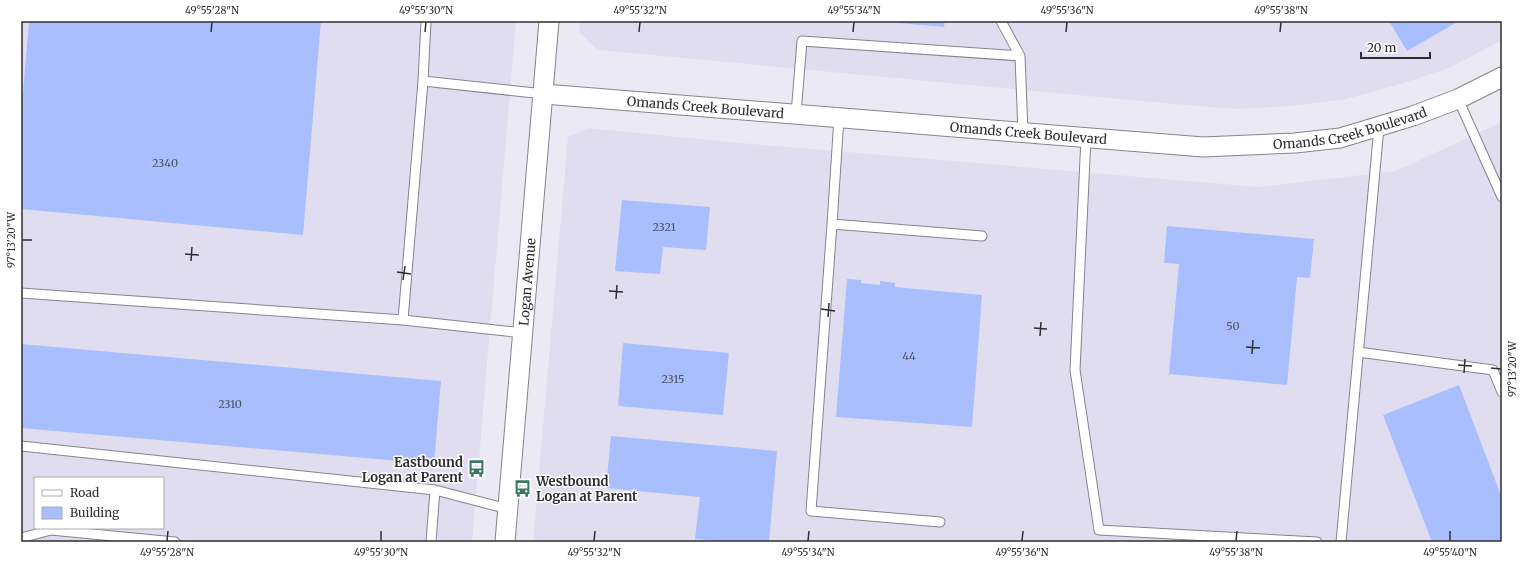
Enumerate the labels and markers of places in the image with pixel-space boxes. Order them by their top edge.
place label: Eastbound Logan at Parent [362,454,464,486]
bus stop icon: Eastbound Logan at Parent [466,459,486,479]
place label: Westbound Logan at Parent [535,473,638,505]
bus stop icon: Westbound Logan at Parent [513,478,533,498]

